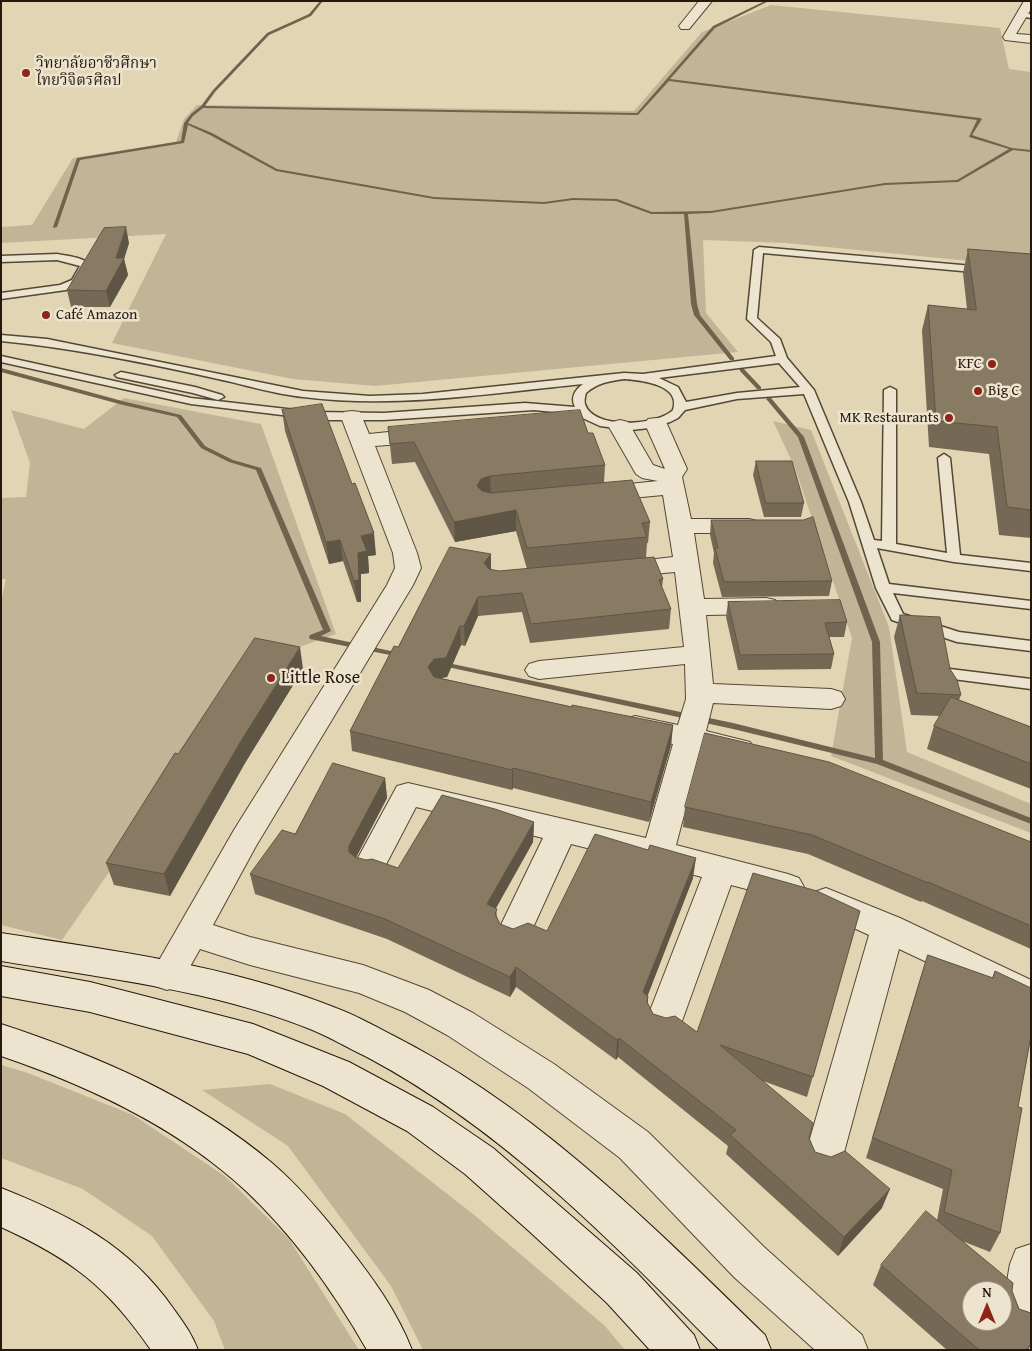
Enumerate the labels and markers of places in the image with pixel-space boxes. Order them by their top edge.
place label: วิทยาลัยอาชีวศึกษา ไทยวิจิตรศิลป [36,55,157,90]
marker: วิทยาลัยอาชีวศึกษา ไทยวิจิตรศิลป [20,67,32,79]
place label: Café Amazon [56,306,137,324]
marker: Café Amazon [40,309,52,321]
place label: KFC [958,355,982,373]
marker: KFC [986,358,998,370]
place label: Big C [988,382,1020,400]
marker: Big C [972,385,984,397]
place label: MK Restaurants [840,409,939,427]
marker: MK Restaurants [943,412,955,424]
place label: Little Rose [281,667,360,689]
marker: Little Rose [265,672,277,684]

